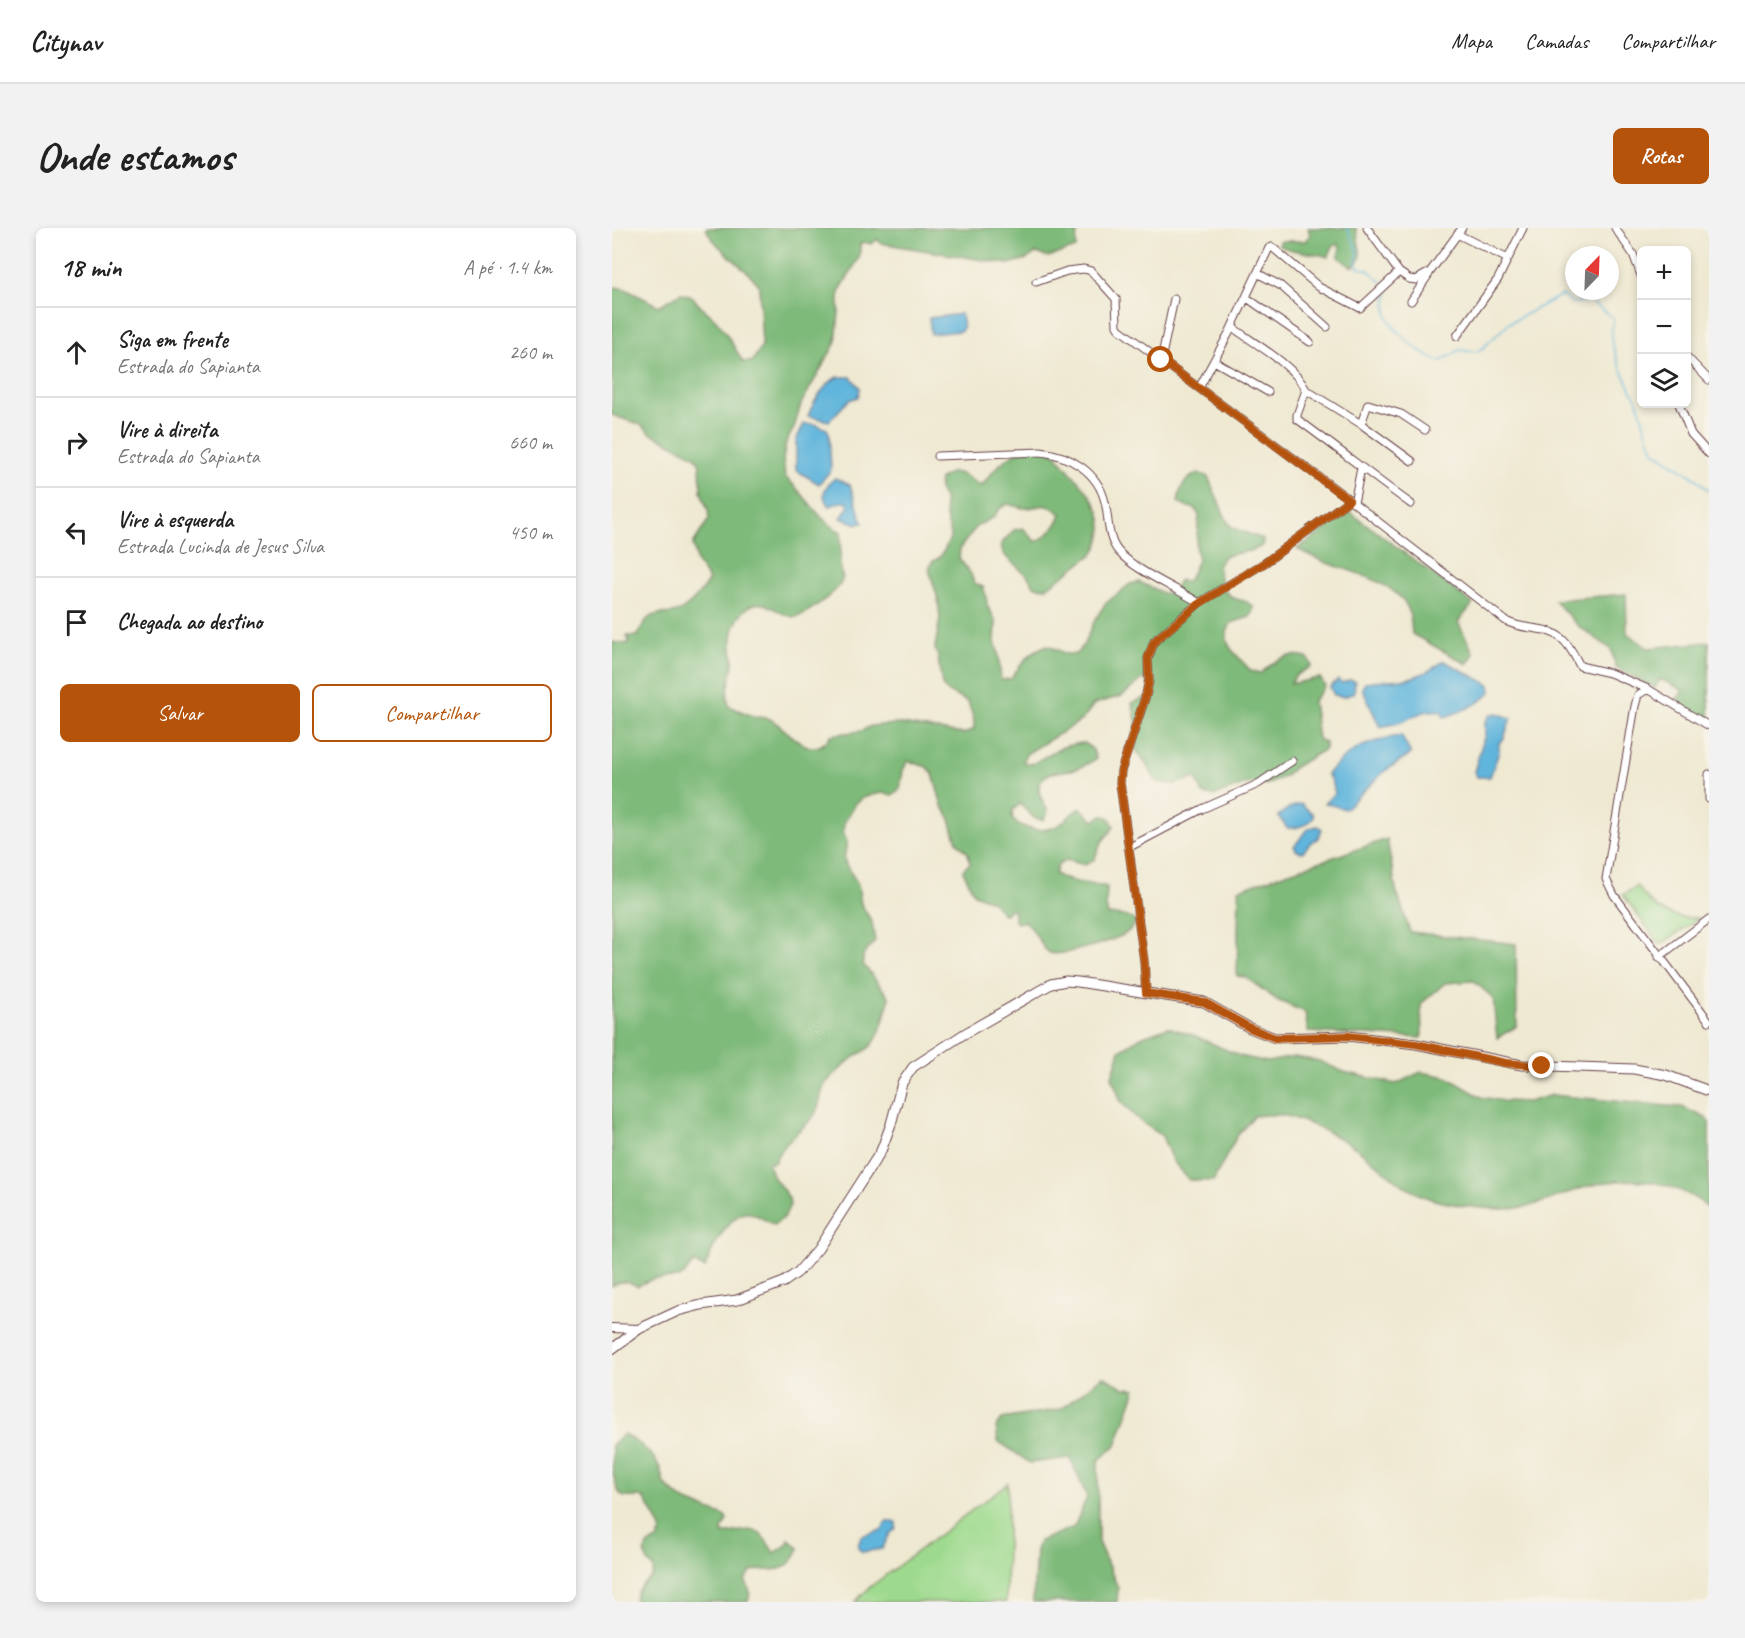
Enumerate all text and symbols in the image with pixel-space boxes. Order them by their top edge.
text: Citynav [30,24,101,59]
text: Mapa [1451,28,1492,54]
text: Camadas [1525,28,1588,54]
text: Compartilhar [1621,28,1715,54]
button: Rotas [1613,128,1709,184]
text: Onde estamos [36,130,233,183]
north arrow [1565,246,1619,300]
map controls [1637,246,1691,408]
button: + [1637,246,1691,300]
text: 18 min [60,251,122,284]
text: A pé · 1.4 km [463,255,552,280]
button: − [1637,300,1691,354]
text: Siga em frente [117,326,228,354]
icon: ahead [60,336,93,369]
text: 260 m [509,340,552,365]
route start [1147,346,1173,372]
text: Estrada do Sapianta [117,354,260,379]
button: layers [1637,354,1691,408]
text: Vire à direita [117,416,217,444]
icon: right [60,426,93,459]
text: 660 m [509,430,552,455]
text: Estrada do Sapianta [117,444,260,469]
text: Vire à esquerda [117,506,233,534]
icon: left [60,516,93,549]
text: 450 m [509,520,552,545]
text: Estrada Lucinda de Jesus Silva [117,534,324,559]
icon: arrive [60,606,93,639]
text: Chegada ao destino [117,608,262,636]
button: Salvar [60,684,300,742]
button: Compartilhar [312,684,552,742]
route end [1528,1052,1554,1078]

